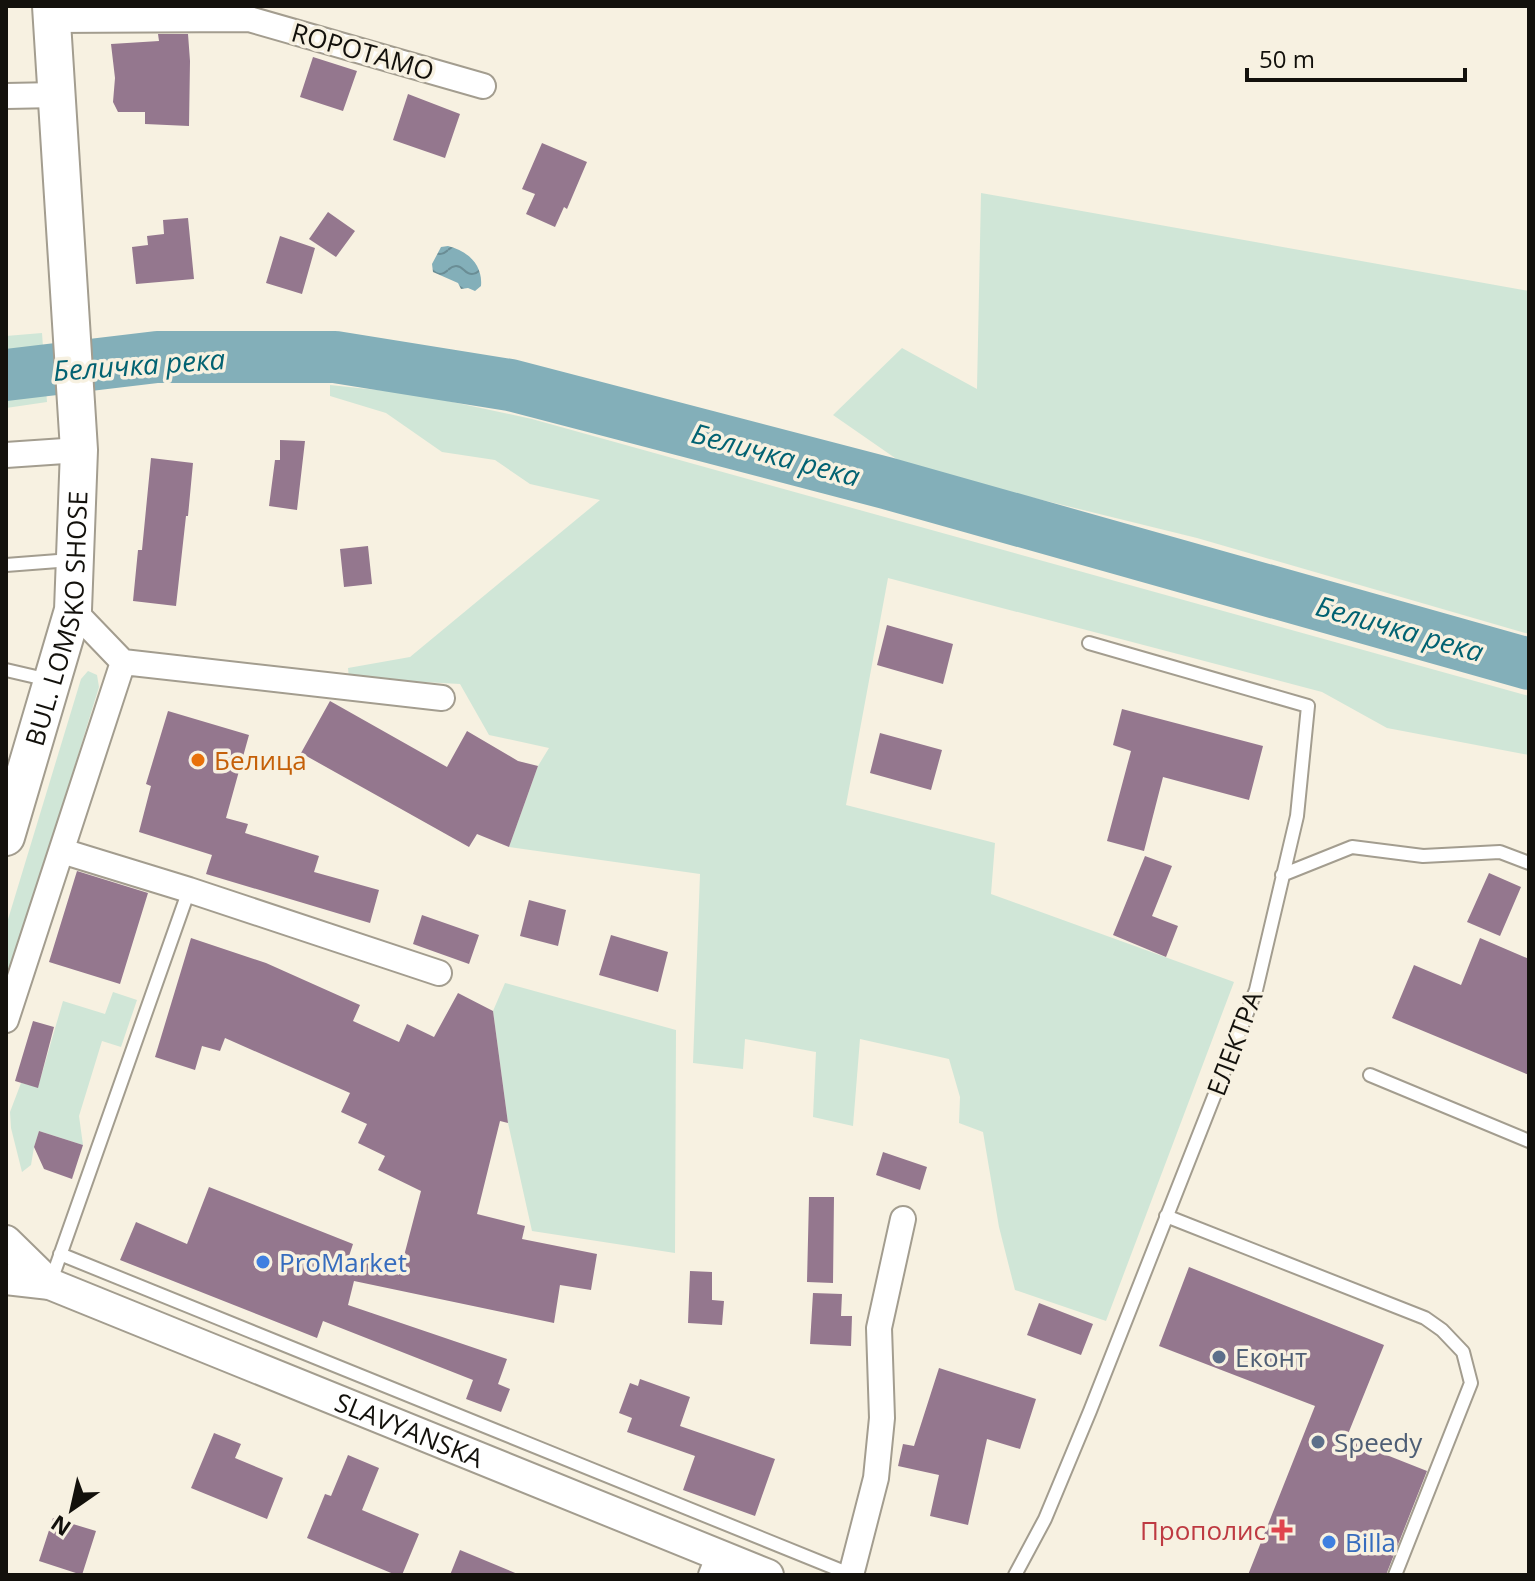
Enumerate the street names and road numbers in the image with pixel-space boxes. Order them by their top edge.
street label: ROPOTAMO [288,14,438,88]
street label: BUL. LOMSKO SHOSE [16,490,95,750]
street label: ЕЛЕКТРА [1198,985,1271,1101]
street label: SLAVYANSKA [330,1383,489,1476]

